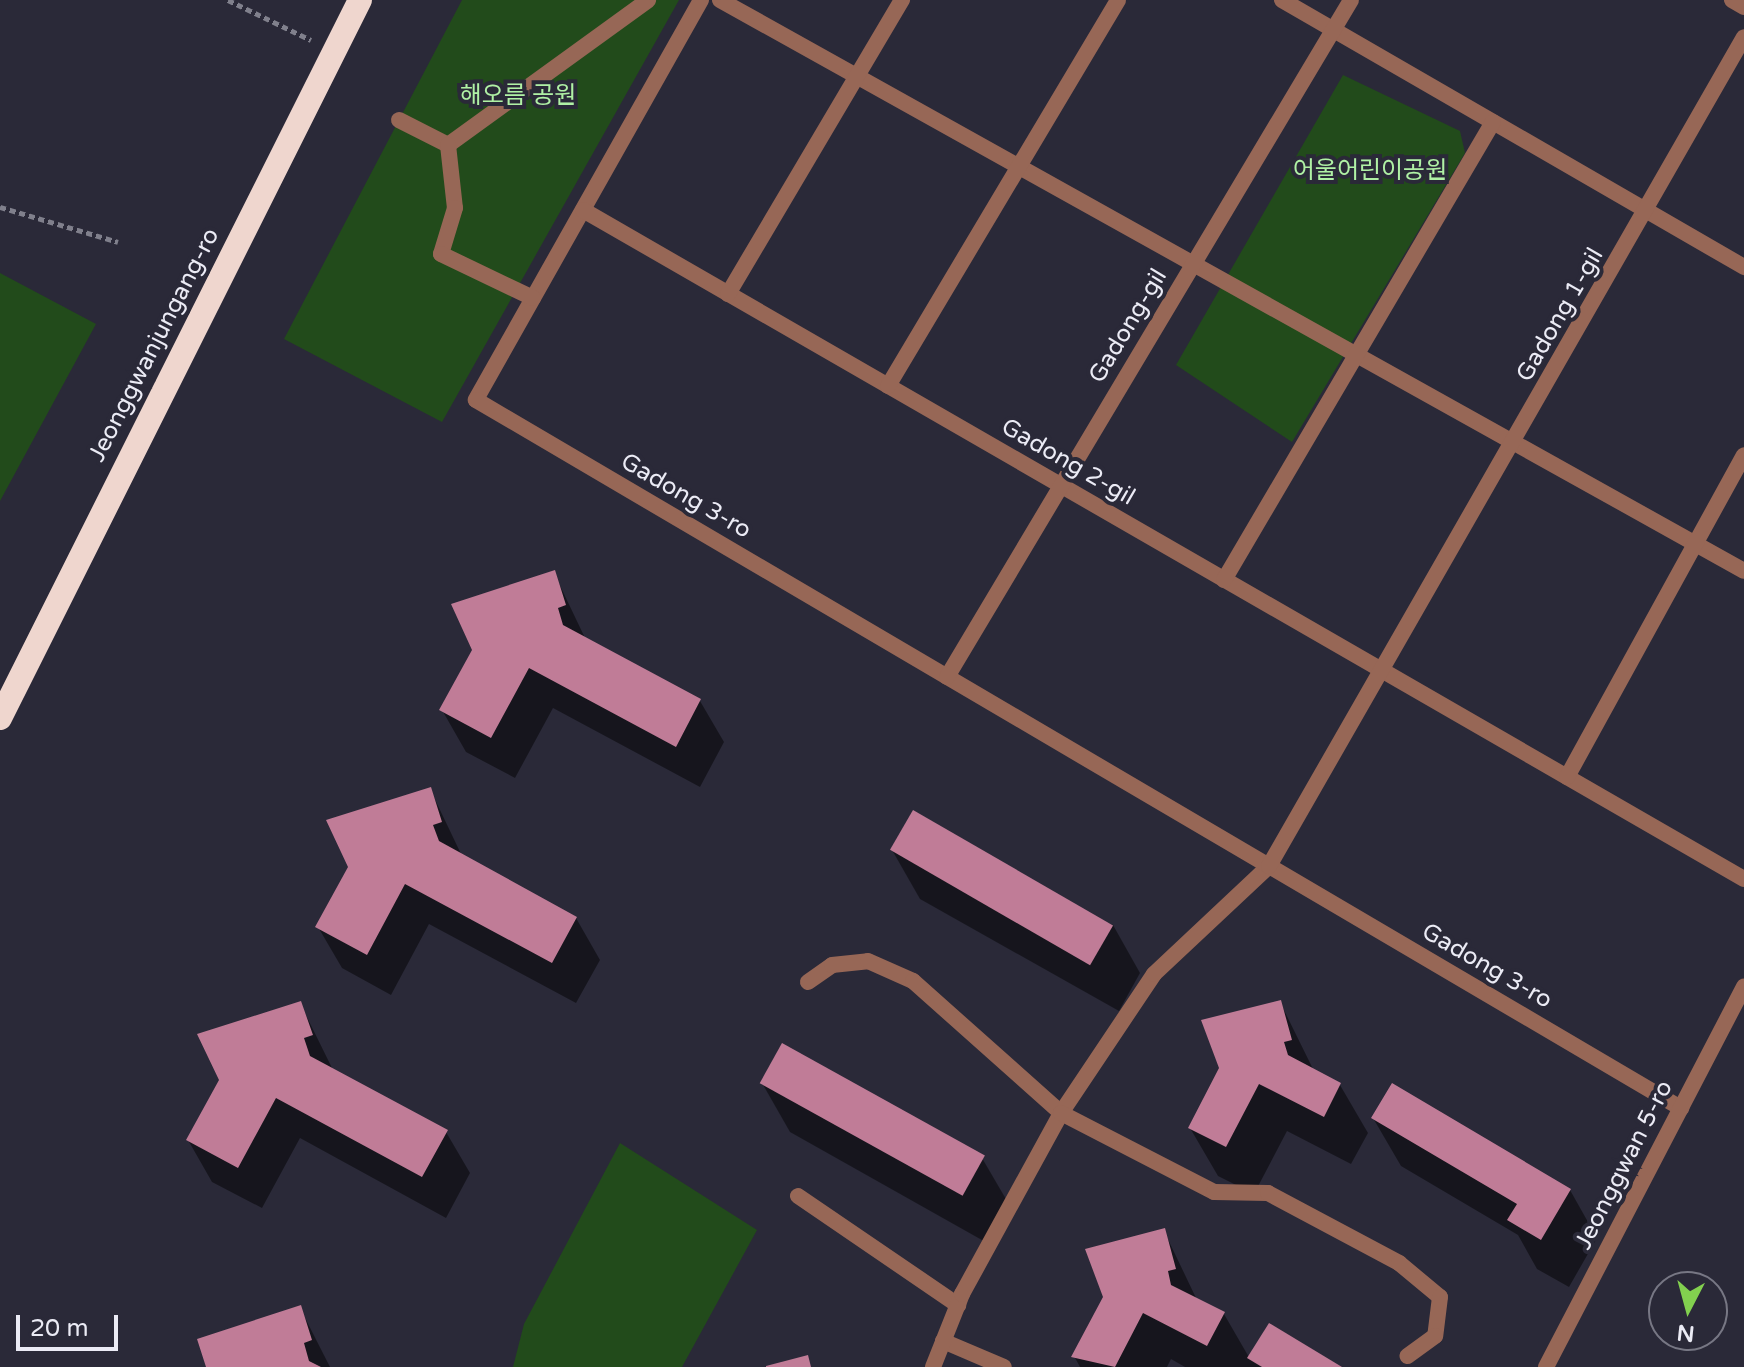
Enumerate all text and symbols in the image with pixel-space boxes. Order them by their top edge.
park label: 해오름 공원 [460,82,576,110]
park label: 어울어린이공원 [1293,157,1447,185]
street label: Jeonggwanjungang-ro [83,223,225,467]
street label: Gadong 1-gil [1510,243,1610,387]
street label: Gadong-gil [1083,264,1173,388]
street label: Gadong 2-gil [996,412,1140,512]
street label: Gadong 3-ro [616,447,756,545]
street label: Gadong 3-ro [1417,917,1557,1015]
street label: Jeonggwan 5-ro [1569,1076,1679,1254]
north arrow [1648,1271,1728,1351]
scale bar [20,1299,122,1349]
text: 20 m [30,1314,88,1343]
text: N [1676,1319,1696,1347]

